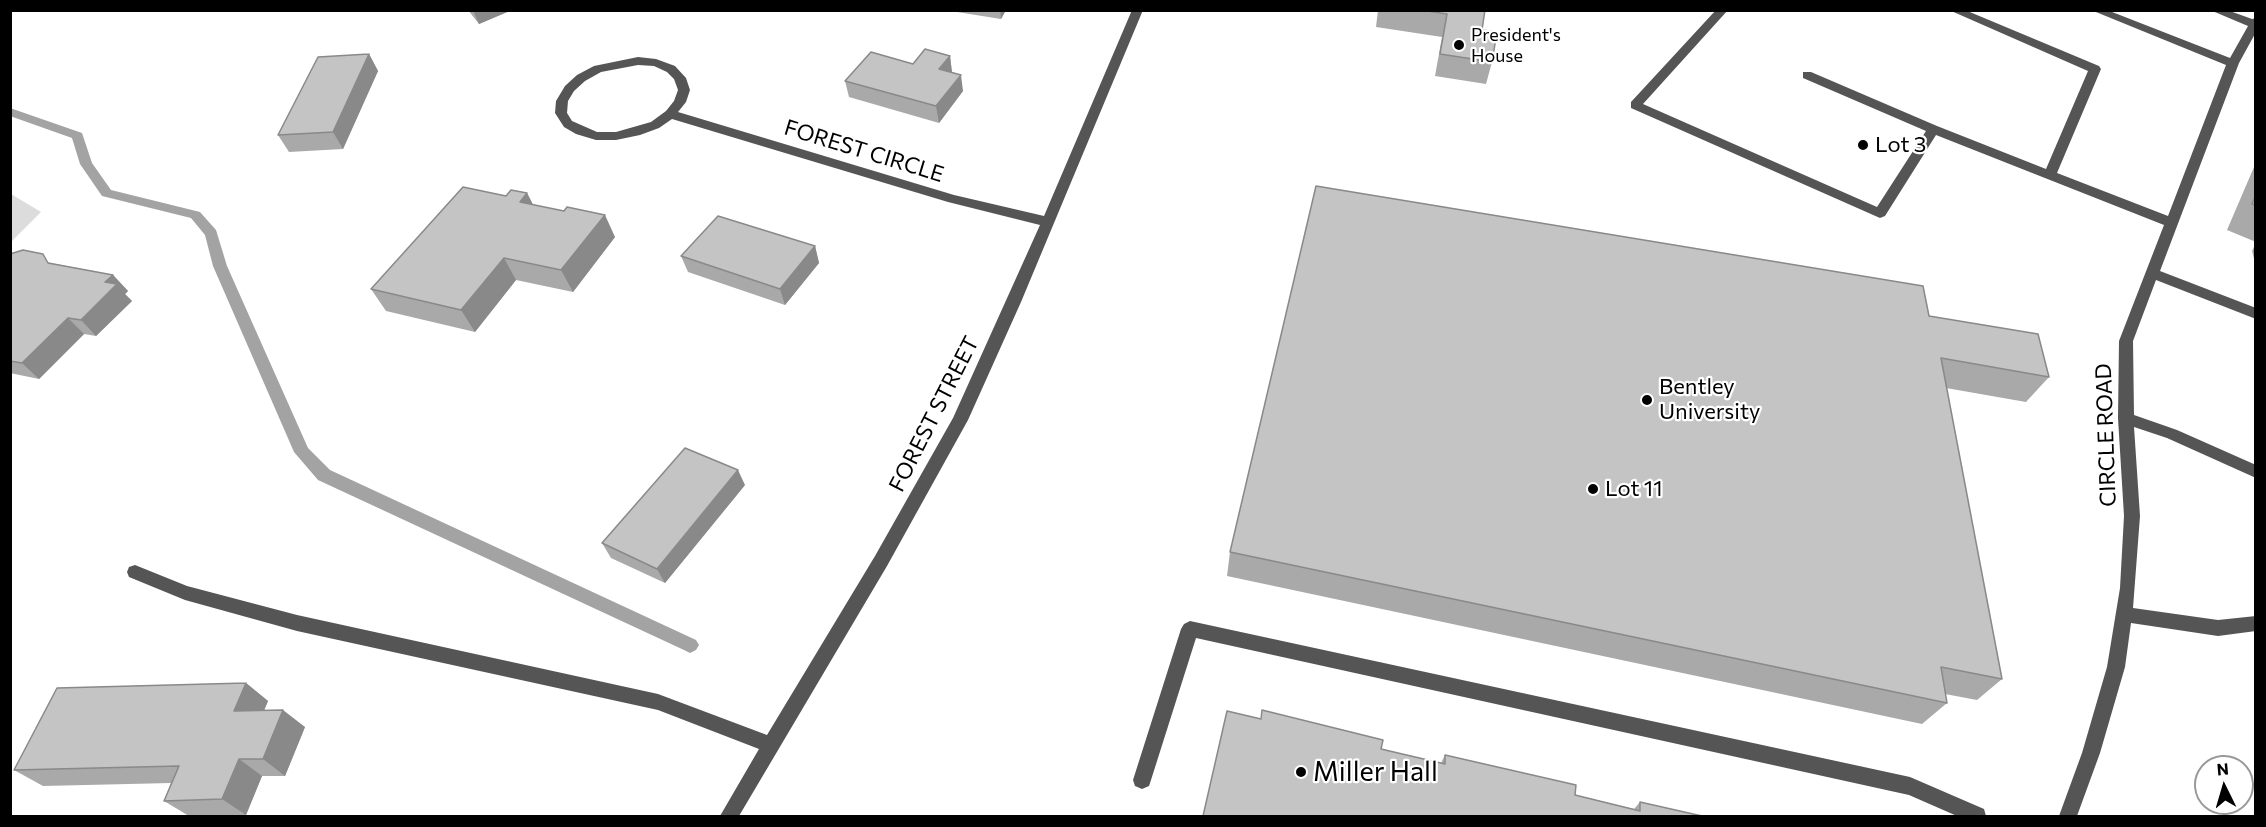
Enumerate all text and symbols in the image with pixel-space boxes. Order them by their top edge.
place label: President's House [1471,24,1561,66]
marker: President's House [1452,38,1466,52]
street label: FOREST CIRCLE [781,114,947,188]
place label: Lot 3 [1875,132,1926,158]
marker: Lot 3 [1856,138,1870,152]
street label: FOREST STREET [883,332,985,496]
street label: CIRCLE ROAD [2090,363,2122,507]
place label: Bentley University [1659,374,1760,426]
marker: Bentley University [1640,393,1654,407]
place label: Lot 11 [1605,476,1663,502]
marker: Lot 11 [1586,482,1600,496]
north arrow [2194,755,2254,815]
place label: Miller Hall [1313,756,1438,788]
text: N [2216,759,2229,779]
marker: Miller Hall [1294,765,1308,779]

